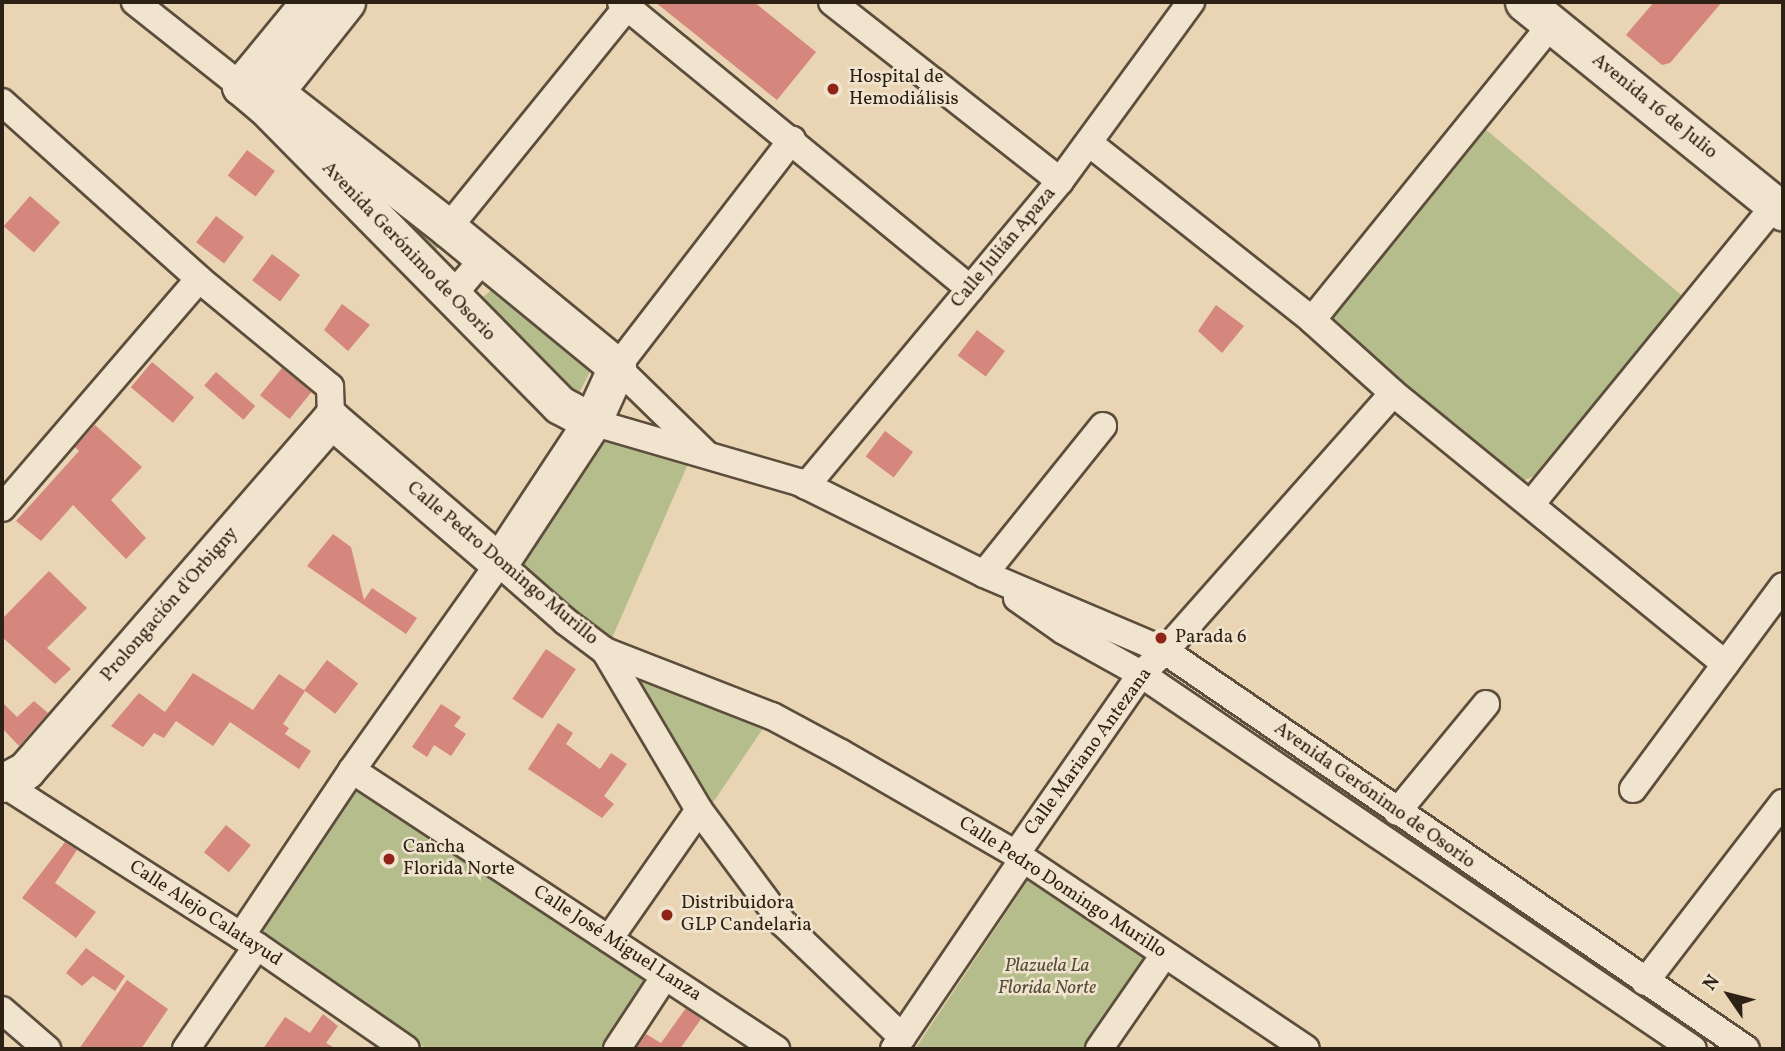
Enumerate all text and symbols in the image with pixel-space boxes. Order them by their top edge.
street label: Avenida 16 de Julio [1587,49,1721,165]
place label: Hospital de Hemodiálisis [849,67,959,111]
marker: Hospital de Hemodiálisis [823,79,843,99]
street label: Avenida Gerónimo de Osorio [316,158,500,346]
street label: Calle Julián Apaza [947,183,1061,313]
street label: Calle Pedro Domingo Murillo [402,477,602,651]
street label: Prolongación d'Orbigny [97,523,243,687]
place label: Parada 6 [1175,627,1247,649]
marker: Parada 6 [1153,630,1169,646]
street label: Calle Mariano Antezana [1021,664,1157,840]
street label: Avenida Gerónimo de Osorio [1269,718,1479,874]
street label: Calle Pedro Domingo Murillo [954,812,1170,964]
place label: Cancha Florida Norte [403,837,515,881]
marker: Cancha Florida Norte [381,851,397,867]
street label: Calle Alejo Calatayud [124,856,286,972]
street label: Calle José Miguel Lanza [529,881,705,1007]
place label: Distribuidora GLP Candelaria [681,893,812,937]
marker: Distribuidora GLP Candelaria [659,907,675,923]
park label: Plazuela La Florida Norte [998,956,1096,1000]
north arrow [1694,960,1764,1030]
text: N [1697,970,1726,996]

